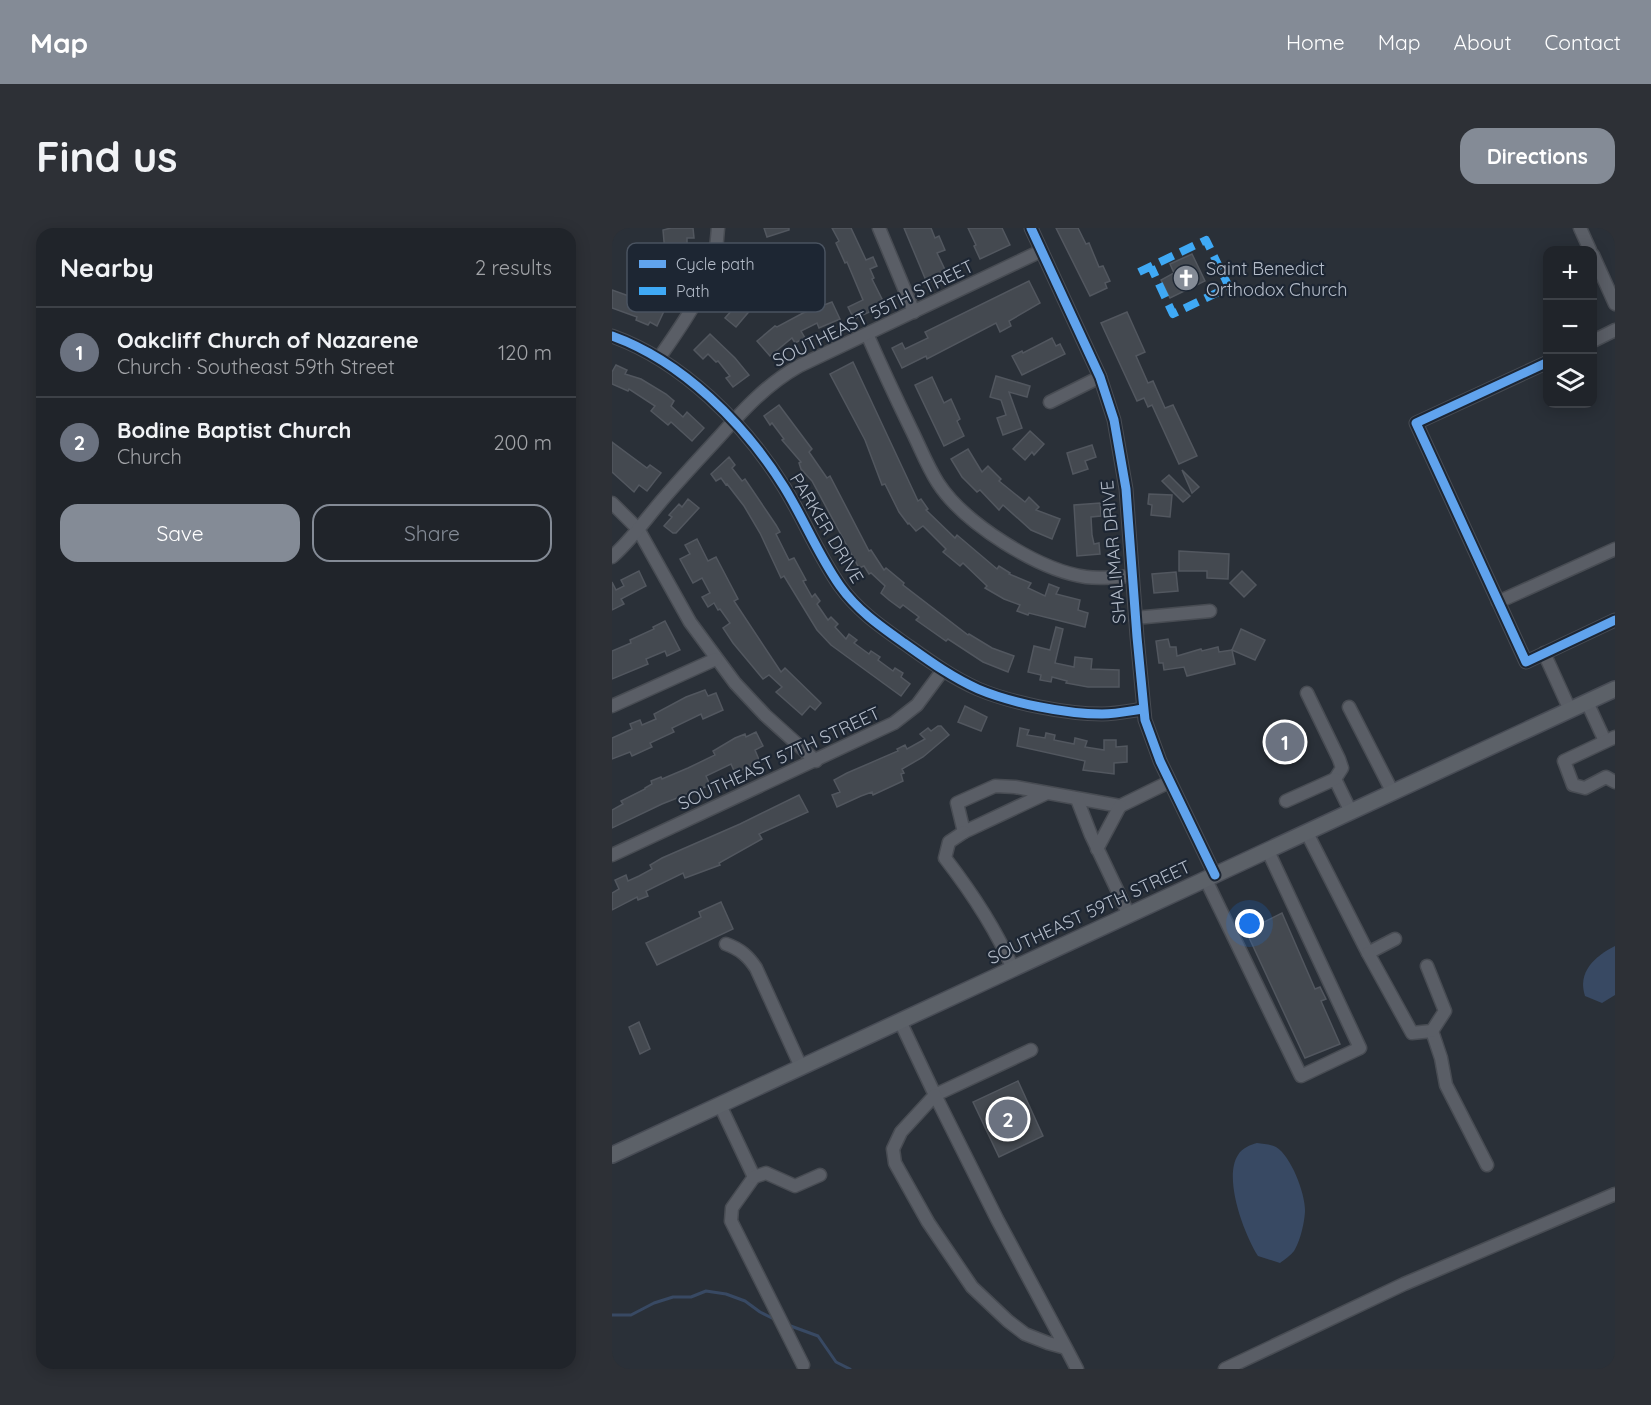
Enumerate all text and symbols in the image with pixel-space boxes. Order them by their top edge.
text: Map [30,25,88,60]
text: Home [1286,29,1345,55]
text: Map [1378,29,1421,55]
text: About [1454,29,1512,55]
text: Contact [1545,29,1621,55]
button: Directions [1460,128,1615,184]
text: Find us [36,130,178,183]
legend [627,243,825,312]
map controls [1543,246,1597,408]
button: + [1543,246,1597,300]
text: Nearby [60,251,154,284]
text: Cycle path [676,254,755,274]
street label: SOUTHEAST 55TH STREET [769,254,978,372]
text: 2 results [475,255,552,280]
place label: Saint Benedict Orthodox Church [1206,257,1347,301]
church icon: Saint Benedict Orthodox Church [1171,263,1201,293]
text: Path [676,281,710,301]
button: − [1543,300,1597,354]
text: Oakcliff Church of Nazarene [117,326,419,354]
text: 1 [76,340,83,365]
text: 120 m [498,340,552,365]
text: Church · Southeast 59th Street [117,354,395,379]
button: layers [1543,354,1597,408]
text: Bodine Baptist Church [117,416,351,444]
text: 2 [74,430,85,455]
text: 200 m [493,430,552,455]
text: Church [117,444,182,469]
street label: PARKER DRIVE [785,469,869,587]
street label: SHALIMAR DRIVE [1095,479,1131,625]
button: Save [60,504,300,562]
button: Share [312,504,552,562]
street label: SOUTHEAST 57TH STREET [674,701,884,815]
pin: 1 [1266,720,1304,764]
street label: SOUTHEAST 59TH STREET [984,855,1194,969]
your location [1235,909,1264,938]
pin: 2 [988,1096,1028,1142]

